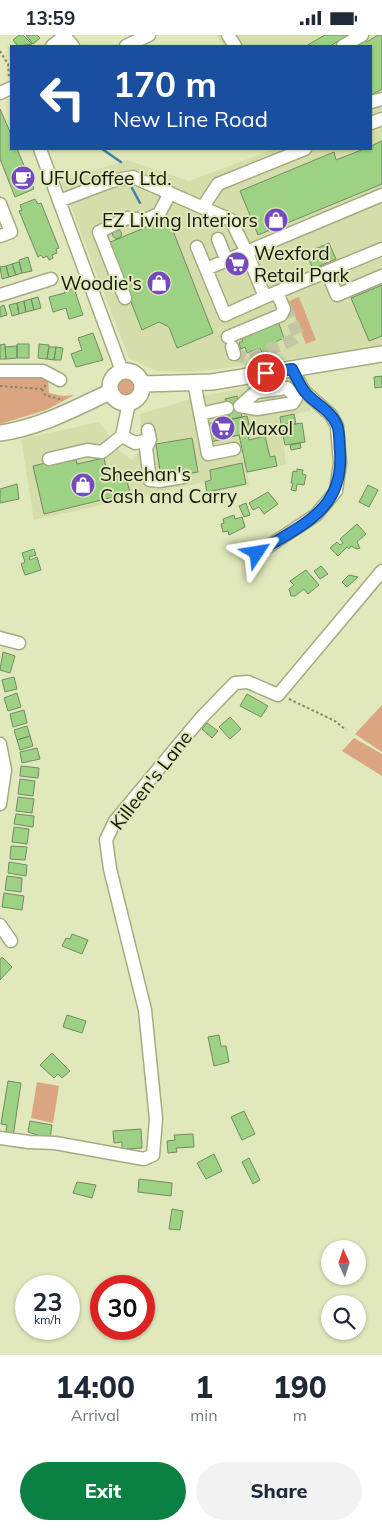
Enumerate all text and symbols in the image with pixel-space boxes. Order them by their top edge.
text: 13:59 [25,6,75,30]
text: 170 m [113,62,217,106]
icon: left [30,65,95,130]
text: New Line Road [113,105,268,133]
cafe icon: UFUCoffee Ltd. [10,165,36,191]
place label: UFUCoffee Ltd. [40,166,172,190]
shop icon: EZ Living Interiors [263,207,289,233]
place label: EZ Living Interiors [102,208,258,232]
place label: Wexford Retail Park [254,241,350,287]
supermarket icon: Wexford Retail Park [224,251,250,277]
shop icon: Woodie's [146,270,172,296]
place label: Woodie's [60,271,142,295]
pin [245,352,287,394]
icon: arrive [252,359,280,387]
supermarket icon: Maxol [210,415,236,441]
place label: Maxol [240,416,293,440]
place label: Sheehan's Cash and Carry [100,462,237,508]
shop icon: Sheehan's Cash and Carry [70,472,96,498]
position arrow [230,526,282,578]
street label: Killeen's Lane [105,726,197,834]
north arrow [321,1240,366,1285]
map controls [321,1240,366,1340]
speed limit sign: 30 [90,1275,155,1340]
text: 23 [32,1286,63,1317]
button: search [321,1295,366,1340]
text: km/h [34,1312,61,1327]
text: 14:00 [55,1368,135,1406]
text: 1 [195,1368,213,1406]
text: 190 [273,1368,327,1406]
text: Arrival [71,1405,120,1425]
text: min [190,1405,218,1425]
text: m [293,1405,307,1425]
button: Exit [20,1462,186,1520]
button: Share [196,1462,362,1520]

